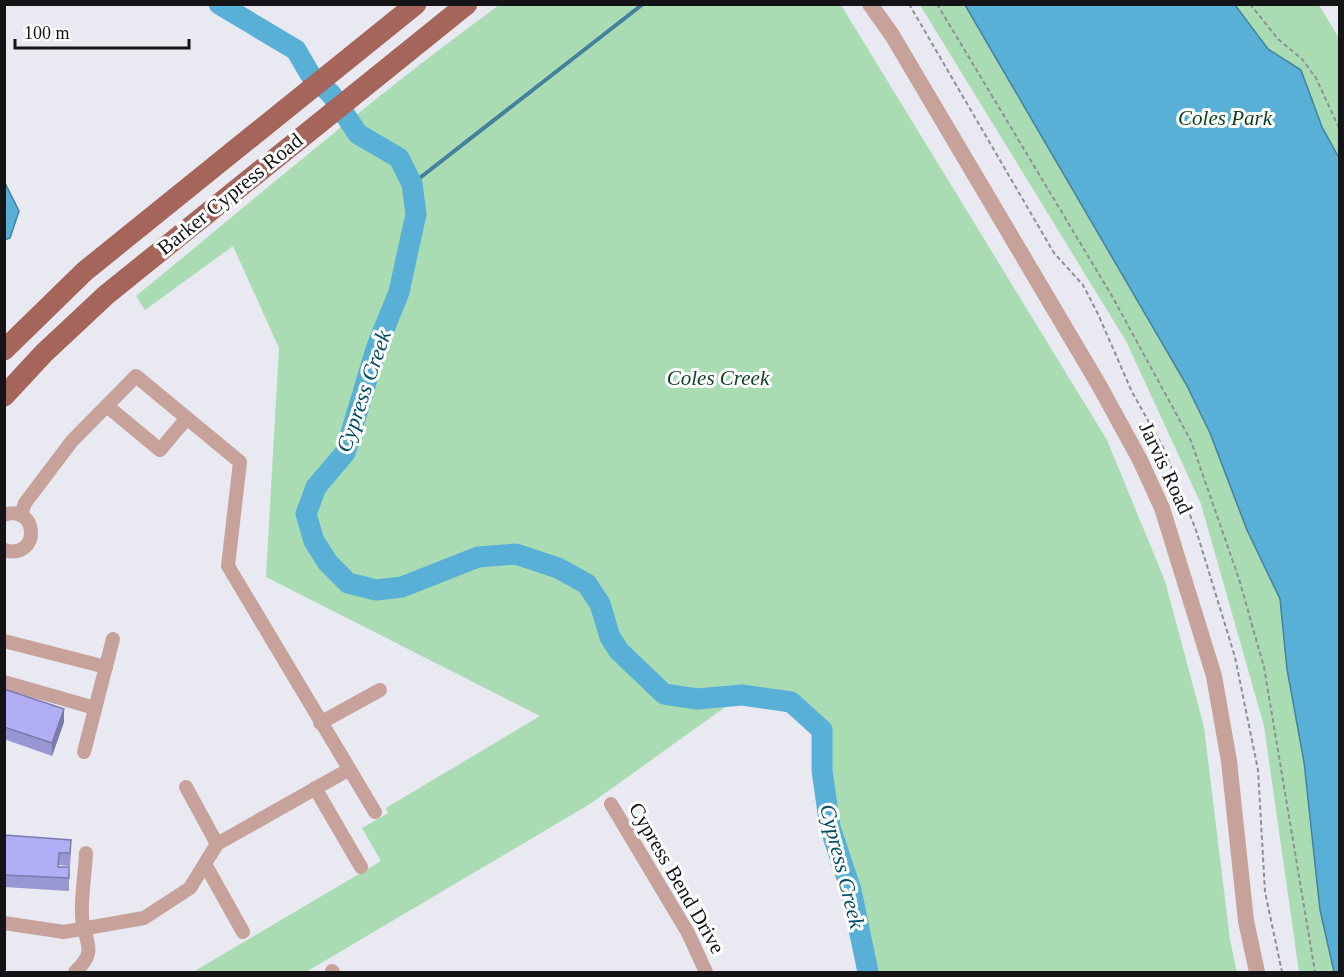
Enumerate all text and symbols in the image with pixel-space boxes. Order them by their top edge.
scale bar [15,12,189,50]
text: 100 m [24,23,70,43]
park label: Coles Park [1178,106,1273,130]
street label: Barker Cypress Road [153,128,308,260]
water label: Cypress Creek [331,326,396,455]
park label: Coles Creek [667,366,770,390]
street label: Jarvis Road [1134,418,1198,518]
street label: Cypress Bend Drive [624,798,730,958]
water label: Cypress Creek [815,801,870,932]

